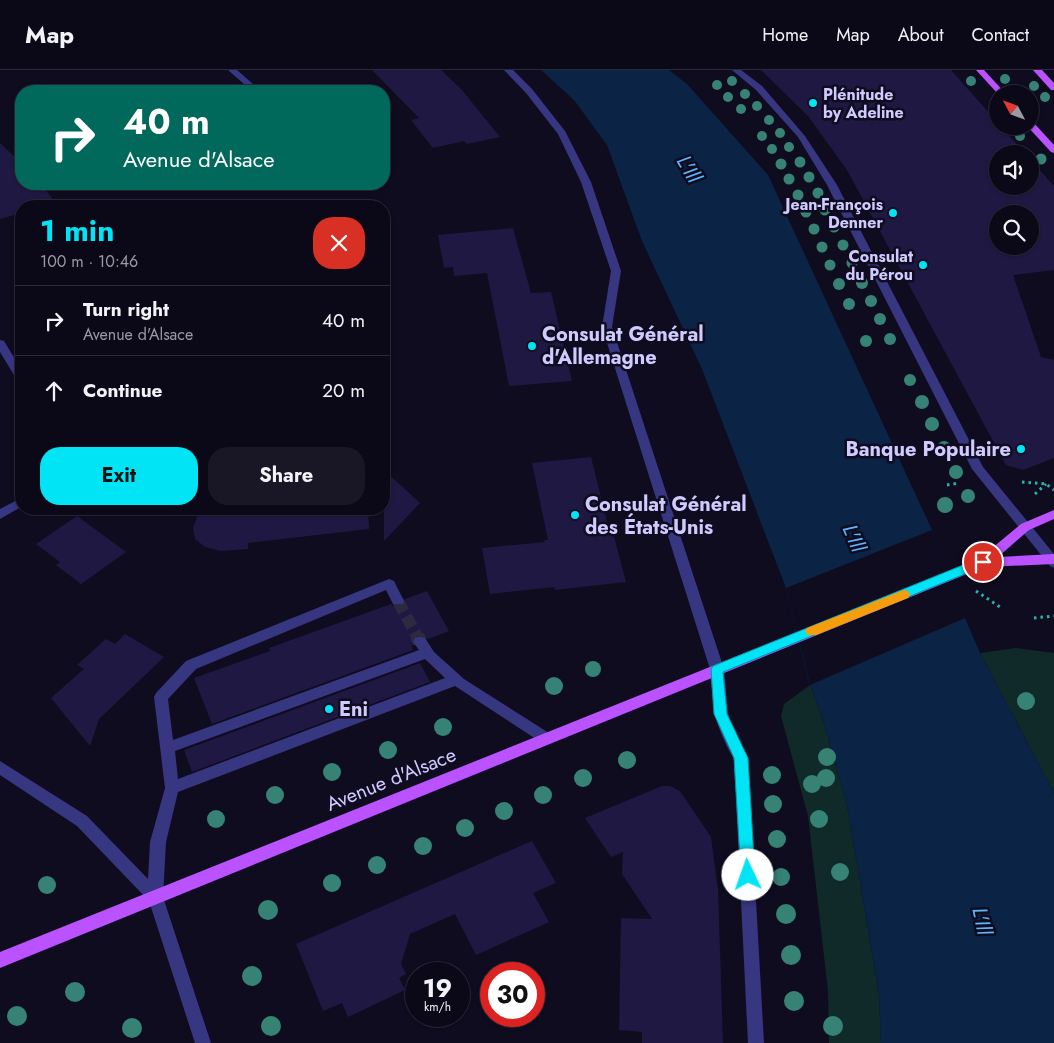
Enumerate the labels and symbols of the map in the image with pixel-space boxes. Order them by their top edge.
place label: Plénitude by Adeline [823,83,904,124]
north arrow [989,85,1039,135]
marker: Plénitude by Adeline [807,97,819,109]
water label: L'Ill [669,150,710,190]
place label: Jean-François Denner [782,193,883,234]
marker: Jean-François Denner [887,207,899,219]
place label: Consulat du Pérou [845,245,914,286]
marker: Consulat du Pérou [917,259,929,271]
place label: Consulat Général d'Allemagne [542,320,704,372]
marker: Consulat Général d'Allemagne [526,340,538,352]
place label: Banque Populaire [846,435,1011,464]
marker: Banque Populaire [1015,443,1027,455]
place label: Consulat Général des États-Unis [585,490,747,542]
marker: Consulat Général des États-Unis [569,509,581,521]
water label: L'Ill [835,520,874,558]
pin [962,541,1004,583]
place label: Eni [339,695,368,724]
marker: Eni [323,703,335,715]
street label: Avenue d'Alsace [322,740,460,819]
position arrow [721,848,773,900]
water label: L'Ill [964,904,1000,939]
speed limit sign: 30 [480,962,545,1027]

